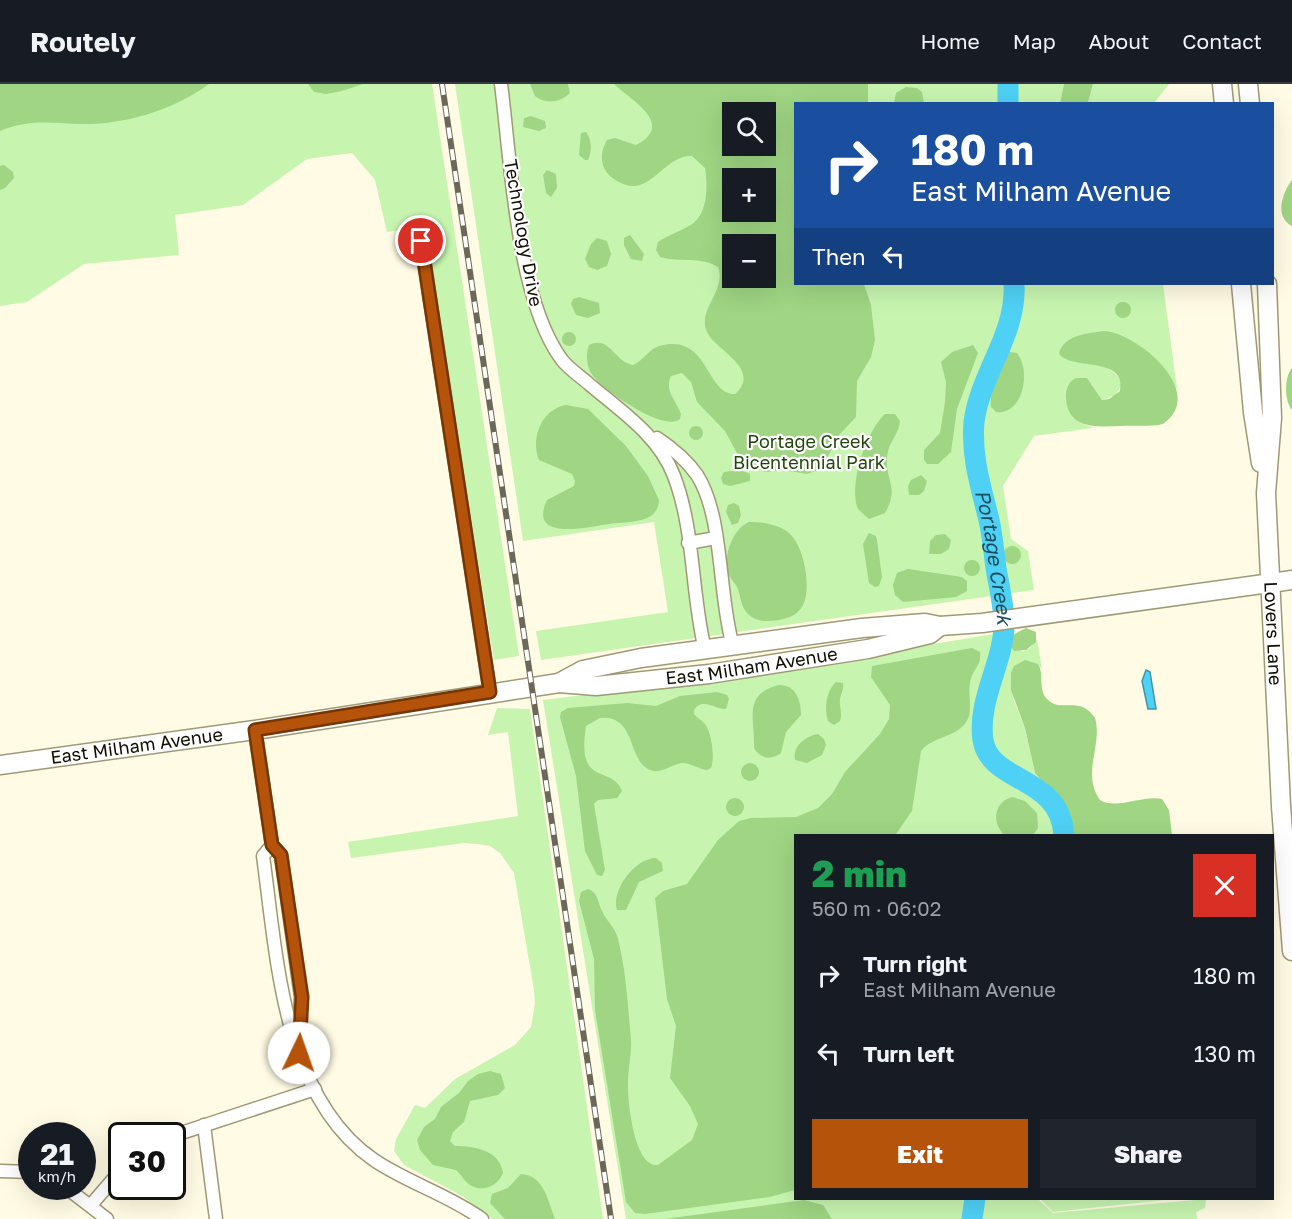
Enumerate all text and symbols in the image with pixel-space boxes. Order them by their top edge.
text: Routely [30,25,136,58]
text: Home [920,28,980,54]
text: Map [1013,28,1056,54]
text: About [1089,28,1149,54]
text: Contact [1182,28,1262,54]
map controls [722,102,776,288]
button: search [722,102,776,156]
text: 180 m [911,124,1034,174]
icon: right [812,126,890,204]
street label: Technology Drive [500,157,548,308]
button: + [722,168,776,222]
text: East Milham Avenue [911,175,1171,207]
pin [395,215,446,266]
icon: arrive [404,224,437,257]
button: − [722,234,776,288]
icon: left [877,240,910,273]
text: Then [812,243,865,270]
park label: Portage Creek Bicentennial Park [733,430,885,473]
water label: Portage Creek [971,487,1017,628]
street label: Lovers Lane [1260,581,1287,686]
street label: East Milham Avenue [664,642,839,689]
street label: East Milham Avenue [49,723,224,768]
text: 2 min [812,852,907,895]
button: close [1193,854,1256,917]
text: 560 m · 06:02 [812,896,941,920]
text: Turn right [863,950,967,977]
icon: right [812,959,845,992]
text: 180 m [1193,962,1256,989]
text: East Milham Avenue [863,977,1056,1001]
position arrow [267,1021,331,1085]
icon: left [812,1037,845,1070]
text: Turn left [863,1040,954,1067]
text: 130 m [1194,1040,1256,1067]
button: Exit [812,1119,1028,1188]
button: Share [1040,1119,1256,1188]
speed limit sign: 30 [108,1122,186,1200]
text: 21 [40,1136,74,1172]
text: km/h [38,1167,76,1185]

